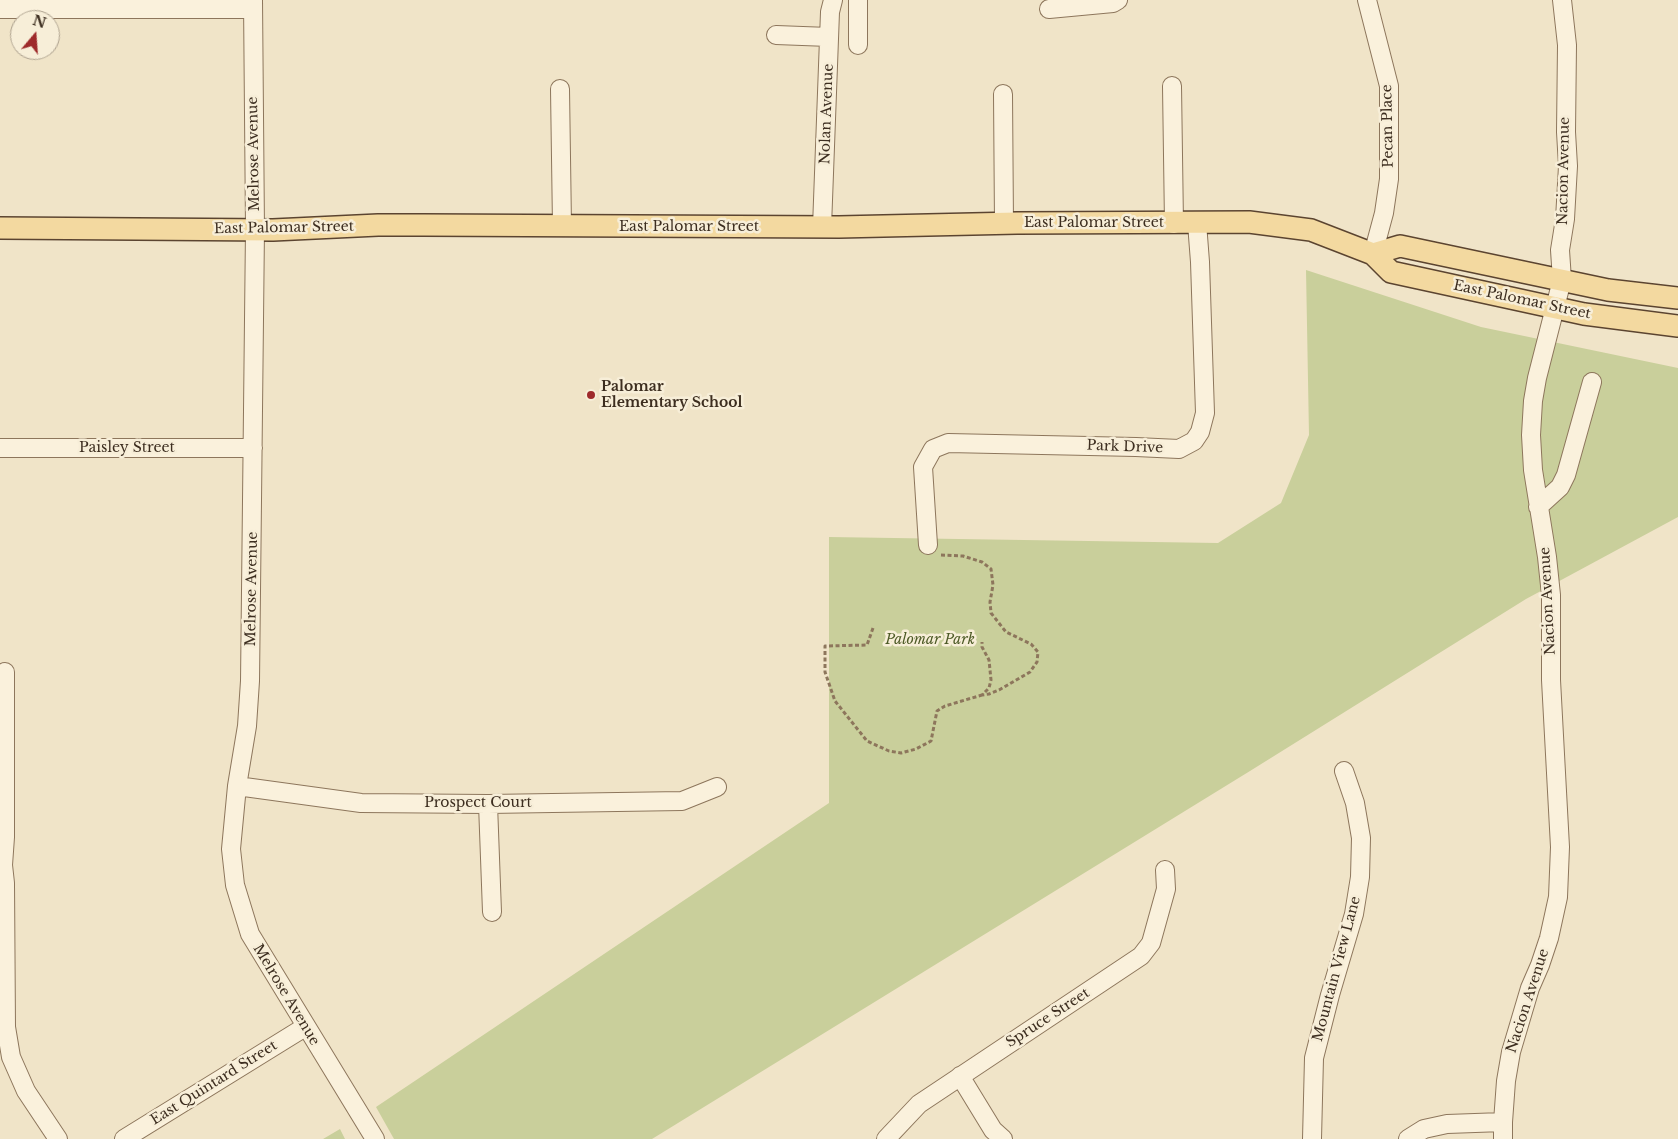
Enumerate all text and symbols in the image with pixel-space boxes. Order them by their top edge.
north arrow [10,10,60,60]
text: N [30,11,48,32]
street label: Nolan Avenue [817,63,837,165]
street label: Pecan Place [1379,84,1397,168]
street label: Melrose Avenue [245,96,263,212]
street label: Nacion Avenue [1555,117,1573,225]
street label: East Palomar Street [1024,215,1164,231]
street label: East Palomar Street [214,218,354,238]
street label: East Palomar Street [619,219,759,235]
street label: East Palomar Street [1452,277,1592,323]
place label: Palomar Elementary School [601,379,742,412]
marker: Palomar Elementary School [585,389,597,401]
street label: Park Drive [1086,437,1164,457]
street label: Paisley Street [79,440,175,456]
street label: Melrose Avenue [243,531,261,647]
street label: Nacion Avenue [1537,546,1559,656]
park label: Palomar Park [885,632,975,648]
street label: Prospect Court [424,795,532,811]
street label: Mountain View Lane [1310,895,1364,1043]
street label: Melrose Avenue [249,941,323,1049]
street label: Nacion Avenue [1503,947,1553,1055]
street label: Spruce Street [1003,985,1093,1051]
street label: East Quintard Street [148,1037,280,1129]

